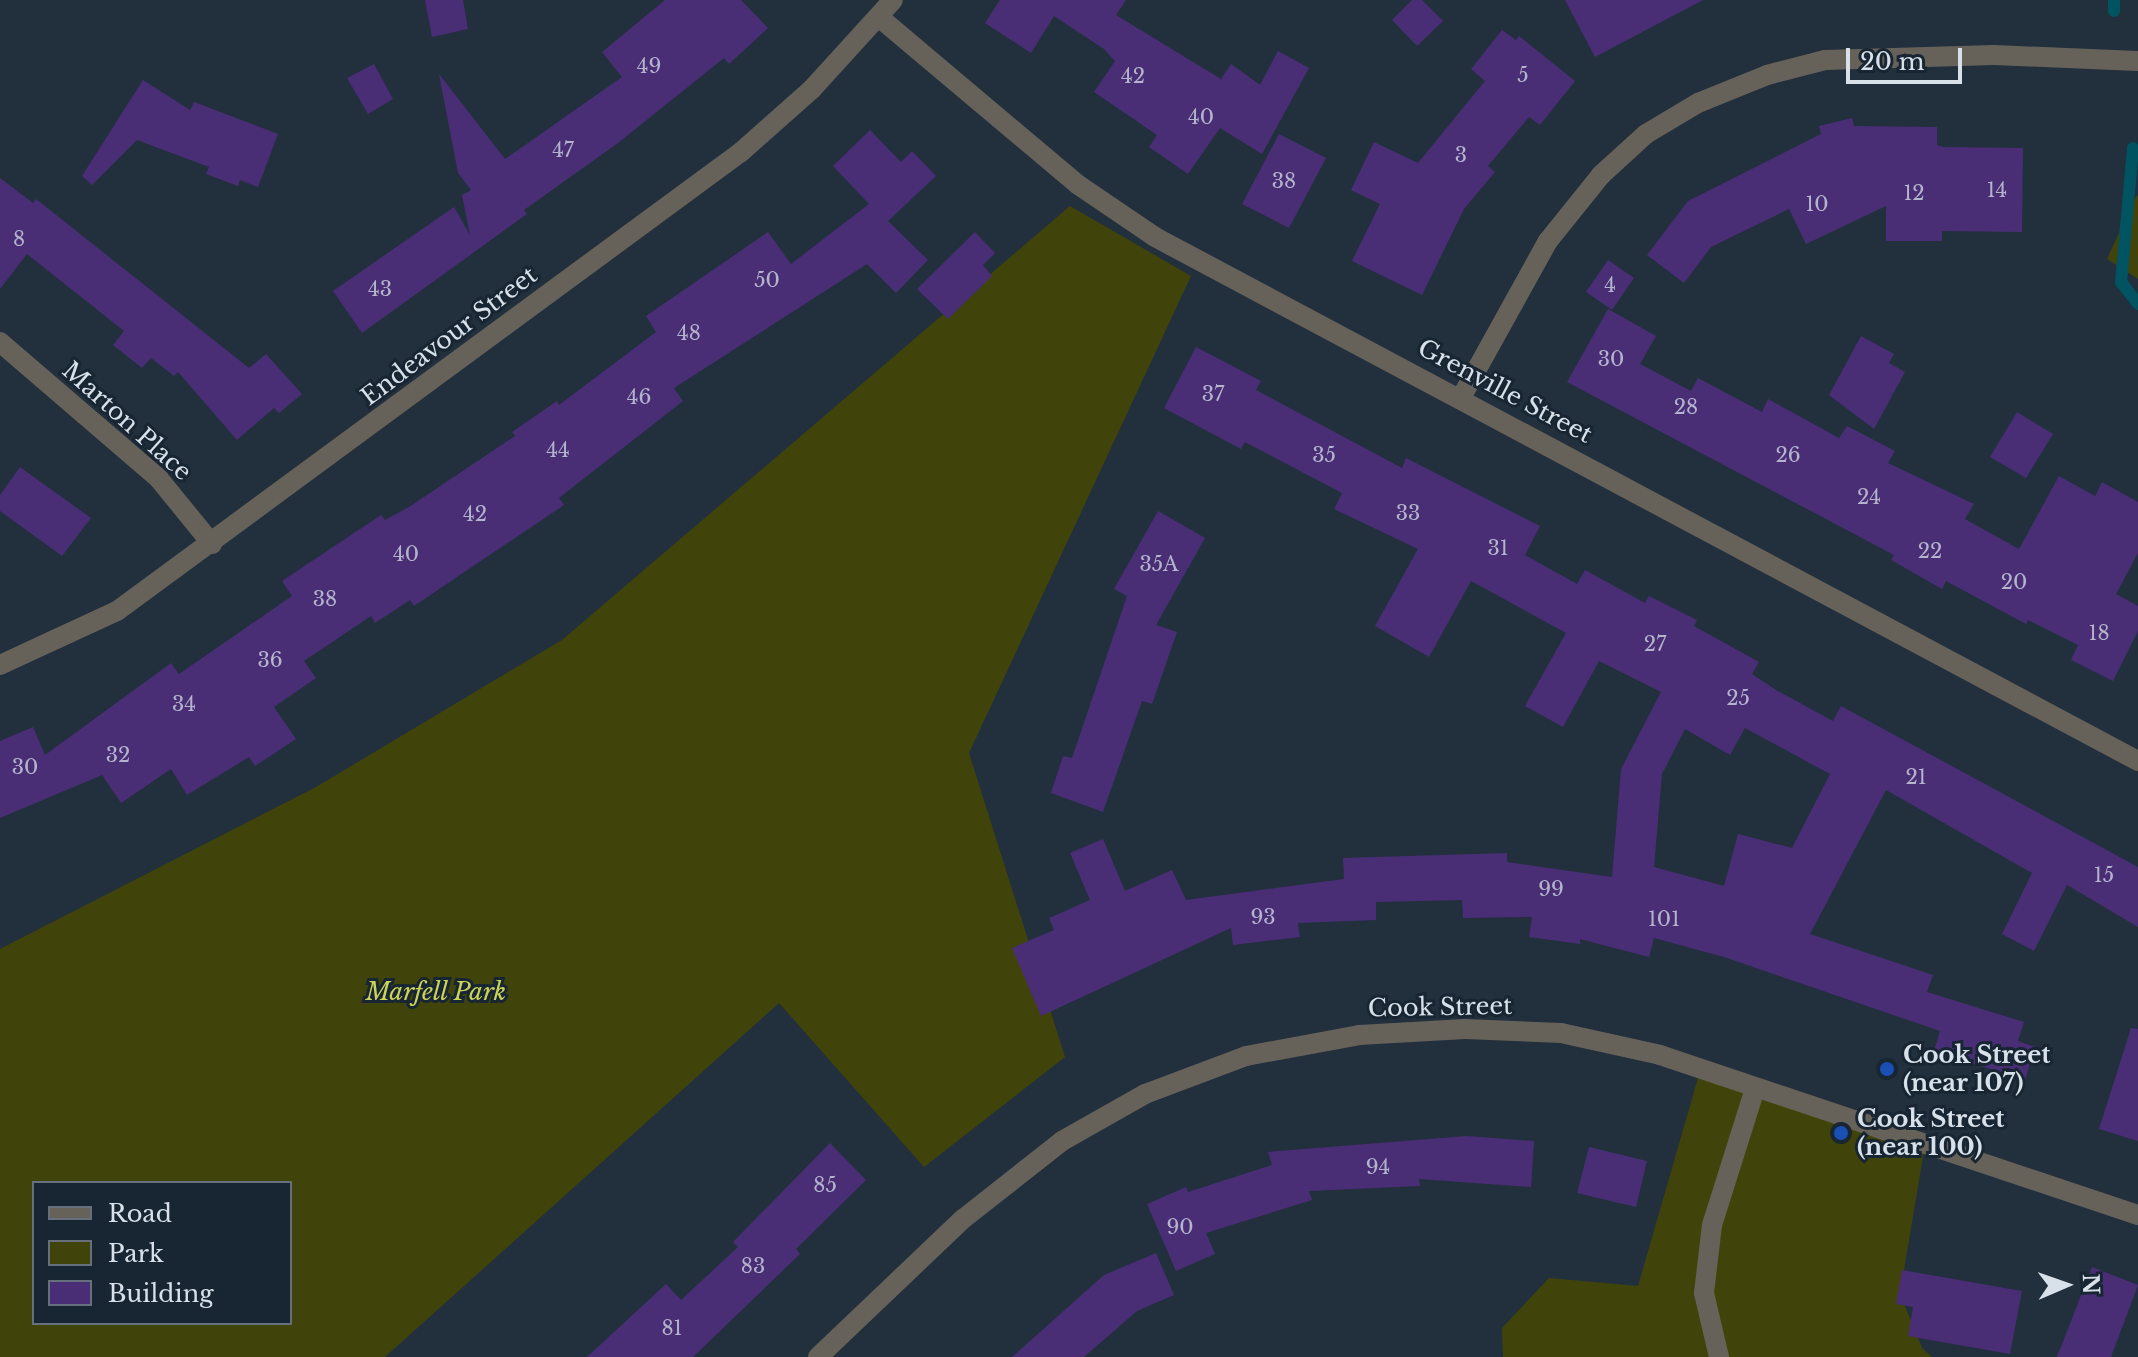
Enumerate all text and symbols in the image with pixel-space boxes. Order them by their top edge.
scale bar [1850,32,1966,82]
text: 20 m [1860,47,1925,76]
house number: 49 [637,54,661,78]
house number: 5 [1517,63,1529,87]
house number: 42 [1121,64,1145,88]
house number: 40 [1188,105,1214,129]
house number: 47 [552,138,574,162]
house number: 3 [1455,143,1467,167]
house number: 38 [1272,169,1296,193]
house number: 14 [1987,178,2007,202]
house number: 12 [1903,181,1925,205]
house number: 10 [1805,192,1829,216]
house number: 8 [13,227,25,251]
street label: Endeavour Street [355,260,543,412]
house number: 50 [754,268,780,292]
house number: 4 [1604,273,1616,297]
house number: 43 [368,277,392,301]
house number: 48 [677,321,701,345]
street label: Grenville Street [1413,333,1597,449]
house number: 30 [1598,347,1624,371]
street label: Marton Place [57,356,197,486]
house number: 37 [1202,382,1224,406]
house number: 46 [627,385,651,409]
house number: 28 [1674,395,1698,419]
house number: 44 [546,438,570,462]
house number: 35 [1312,443,1336,467]
house number: 26 [1775,443,1801,467]
house number: 24 [1857,485,1881,509]
house number: 33 [1396,501,1420,525]
house number: 42 [463,502,487,526]
house number: 31 [1487,536,1509,560]
house number: 22 [1918,539,1942,563]
house number: 40 [393,542,419,566]
house number: 35A [1139,552,1179,576]
house number: 20 [2001,570,2027,594]
house number: 38 [313,587,337,611]
house number: 18 [2088,621,2110,645]
house number: 27 [1644,632,1666,656]
house number: 36 [257,648,283,672]
house number: 25 [1726,686,1750,710]
house number: 34 [172,692,196,716]
house number: 32 [106,743,130,767]
house number: 30 [12,755,38,779]
house number: 21 [1905,765,1927,789]
house number: 15 [2094,863,2114,887]
house number: 99 [1538,877,1564,901]
house number: 93 [1250,905,1276,929]
house number: 101 [1648,907,1680,931]
park label: Marfell Park [365,978,507,1006]
street label: Cook Street [1368,991,1512,1023]
place label: Cook Street (near 107) [1903,1041,2051,1097]
marker: Cook Street (near 107) [1878,1060,1896,1078]
place label: Cook Street (near 100) [1857,1105,2005,1161]
marker: Cook Street (near 100) [1832,1124,1850,1142]
house number: 94 [1366,1155,1390,1179]
house number: 85 [813,1173,837,1197]
legend [32,1181,292,1325]
text: Road [108,1199,172,1228]
house number: 90 [1166,1215,1194,1239]
text: Park [108,1239,164,1268]
north arrow [2026,1245,2106,1325]
house number: 83 [741,1254,765,1278]
text: N [2077,1273,2104,1295]
text: Building [108,1279,214,1308]
house number: 81 [661,1316,683,1340]

